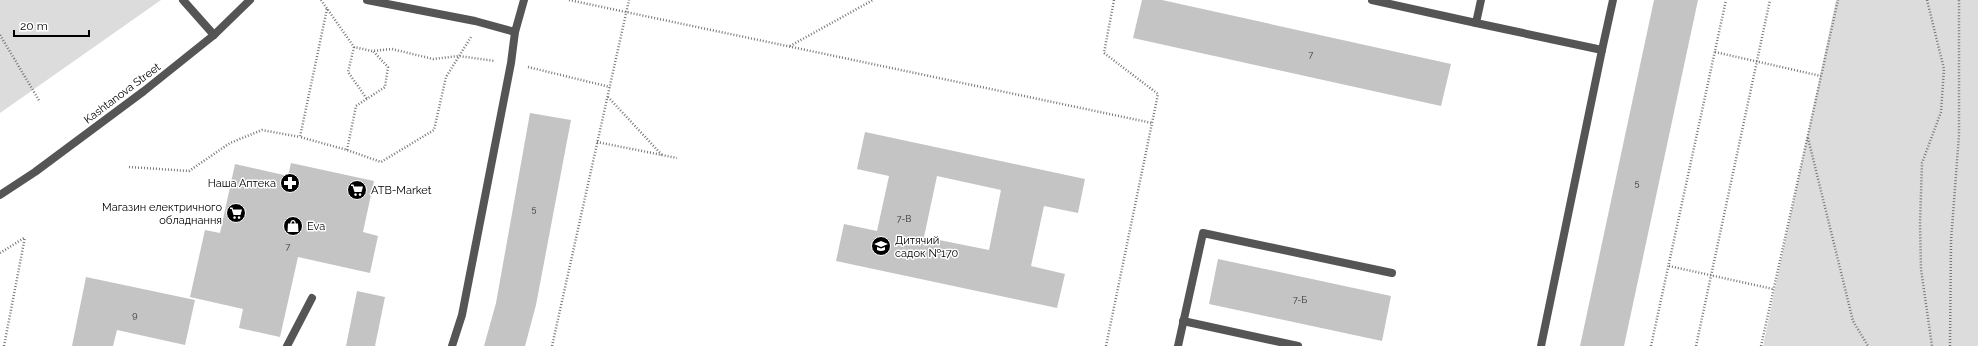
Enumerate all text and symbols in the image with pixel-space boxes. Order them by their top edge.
scale bar [14,12,89,38]
text: 20 m [20,19,48,33]
house number: 7 [1309,50,1314,60]
street label: Kashtanova Street [82,60,163,126]
pharmacy icon: Наша Аптека [279,172,301,194]
place label: Наша Аптека [208,177,276,190]
house number: 5 [1635,178,1640,188]
supermarket icon: ATB-Market [346,179,368,201]
place label: ATB-Market [371,184,432,197]
place label: Магазин електричного обладнання [102,201,222,227]
supermarket icon: Магазин електричного обладнання [225,202,247,224]
house number: 5 [532,204,537,214]
house number: 7-В [897,214,911,224]
shop icon: Eva [282,215,304,237]
place label: Eva [307,220,325,233]
place label: Дитячий садок №170 [895,234,959,260]
school or university icon: Дитячий садок №170 [870,235,892,257]
house number: 7 [286,242,291,252]
house number: 7-Б [1293,295,1307,305]
house number: 9 [132,310,138,320]

